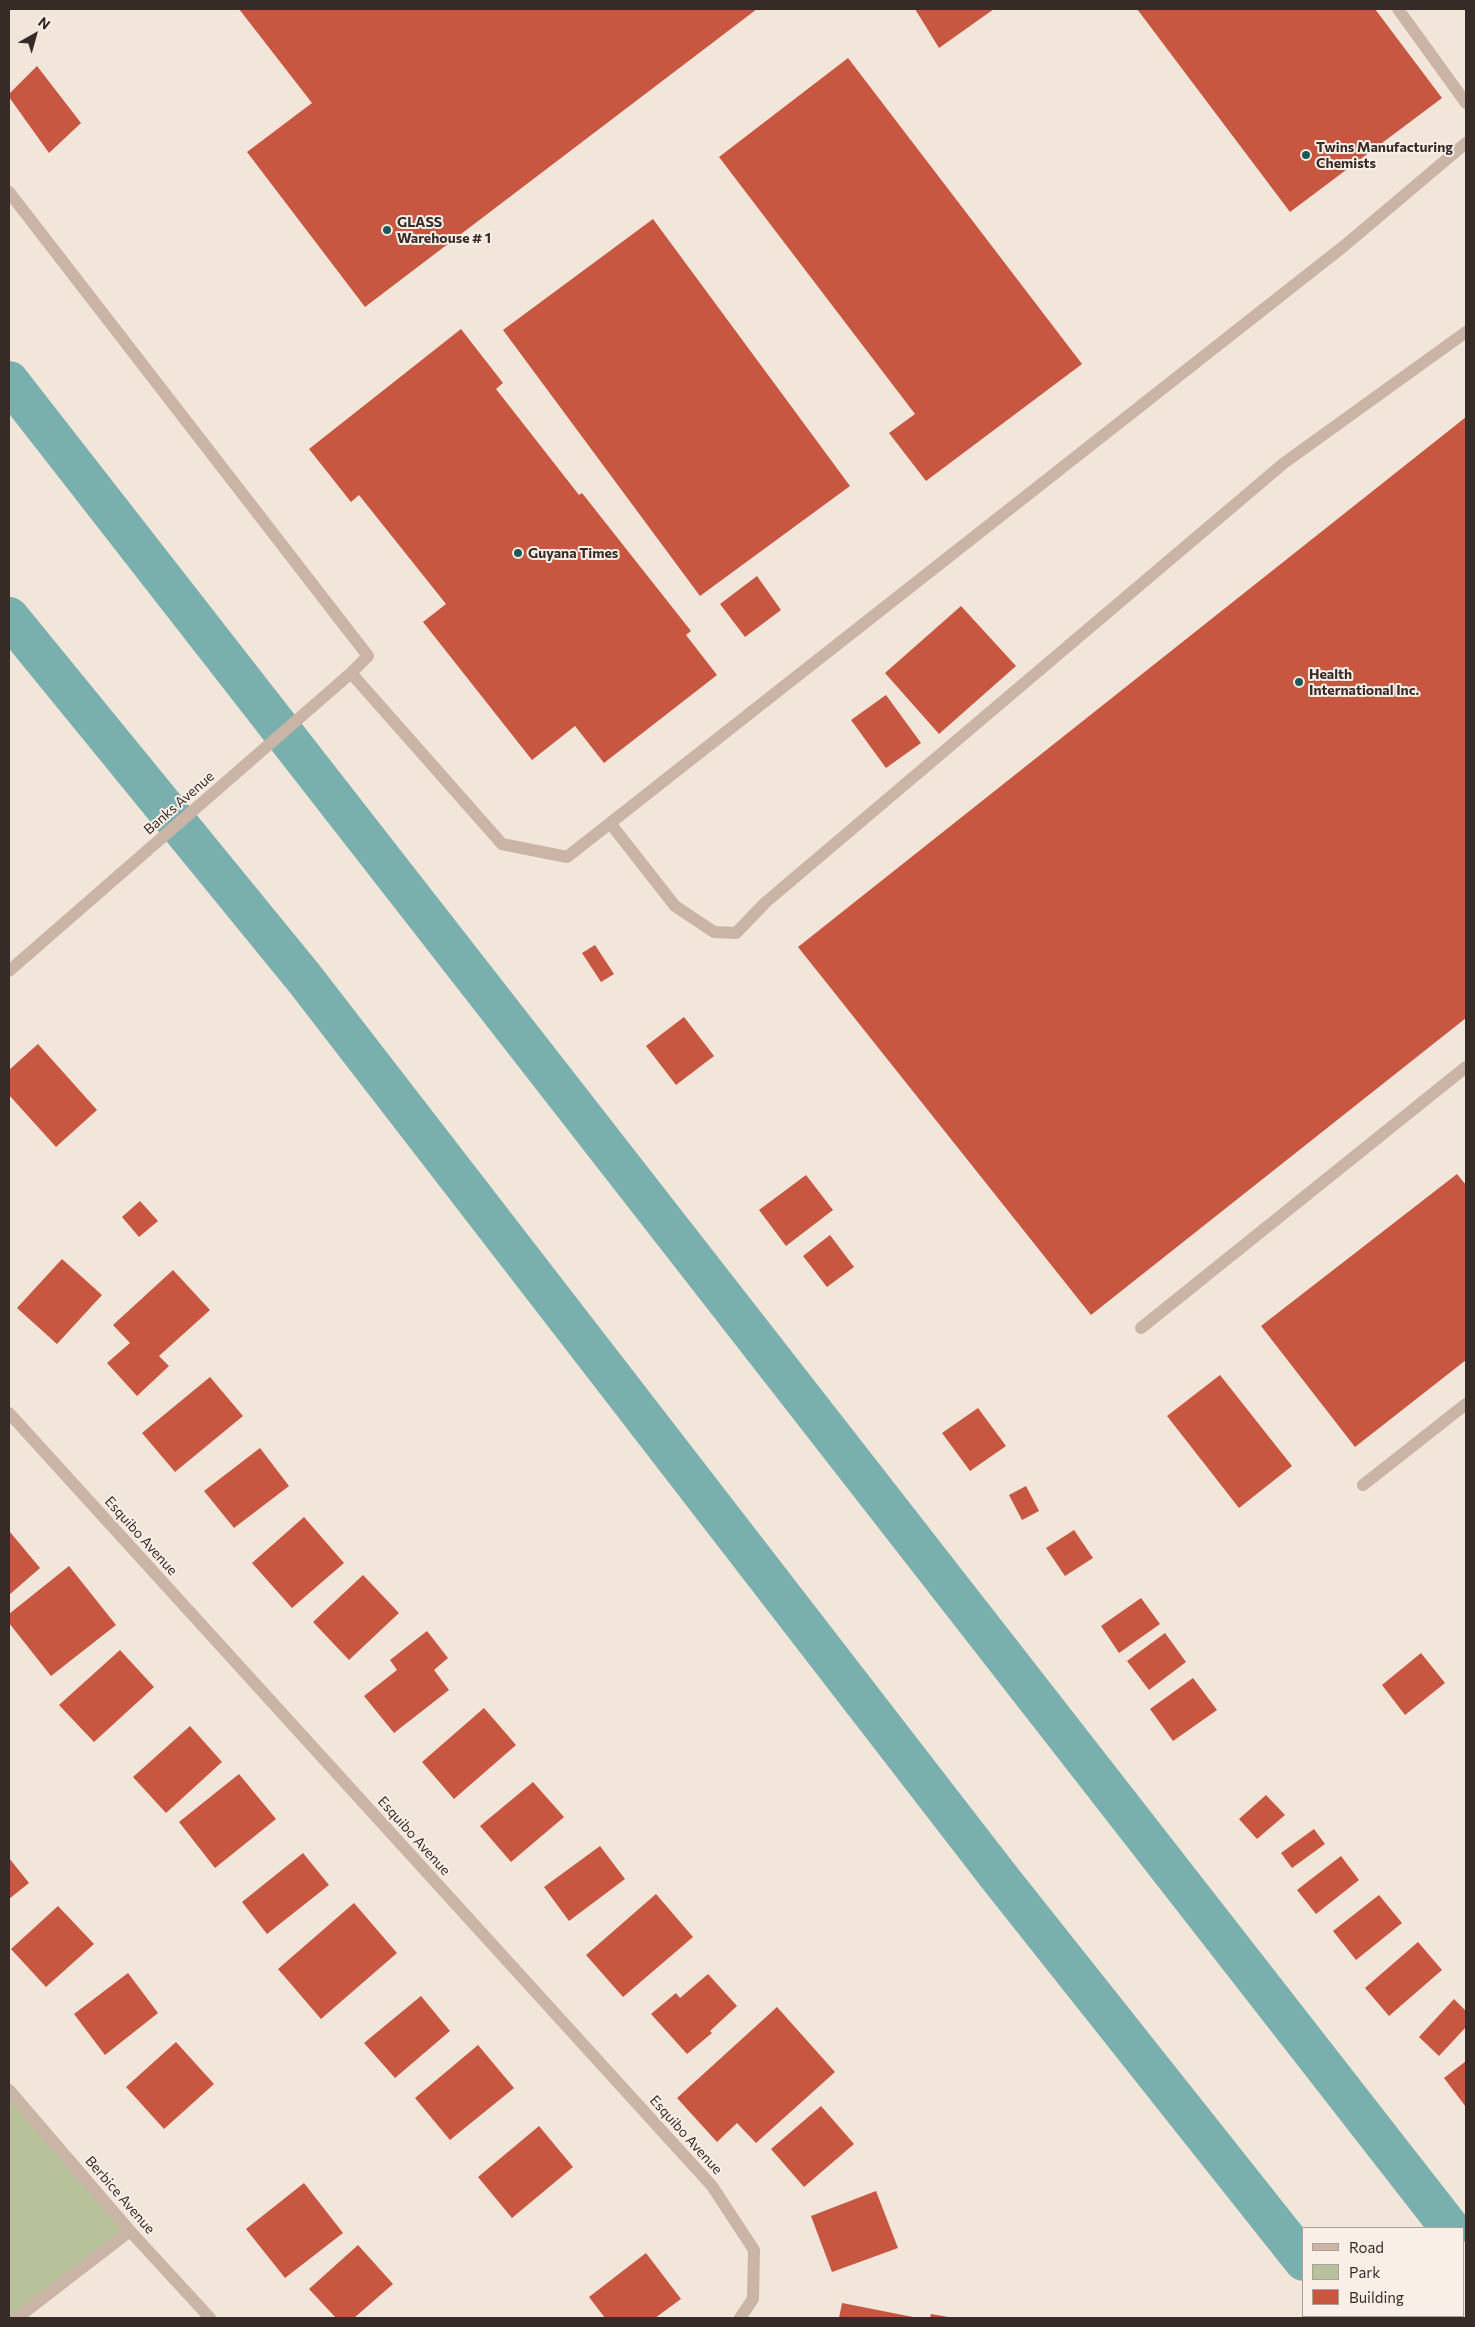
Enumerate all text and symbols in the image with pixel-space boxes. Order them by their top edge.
north arrow [10,10,60,60]
text: N [35,13,54,33]
place label: Twins Manufacturing Chemists [1316,139,1453,172]
marker: Twins Manufacturing Chemists [1300,149,1312,161]
place label: GLASS Warehouse # 1 [397,214,491,246]
marker: GLASS Warehouse # 1 [381,224,393,236]
place label: Guyana Times [528,545,618,561]
marker: Guyana Times [512,547,524,559]
place label: Health International Inc. [1309,666,1419,699]
marker: Health International Inc. [1293,676,1305,688]
street label: Banks Avenue [140,768,218,838]
street label: Esquibo Avenue [101,1493,181,1579]
street label: Esquibo Avenue [374,1793,454,1879]
street label: Esquibo Avenue [646,2092,726,2178]
street label: Berbice Avenue [82,2153,158,2237]
legend [1302,2227,1465,2317]
text: Road [1349,2238,1384,2256]
text: Park [1349,2263,1380,2281]
text: Building [1349,2288,1404,2306]

